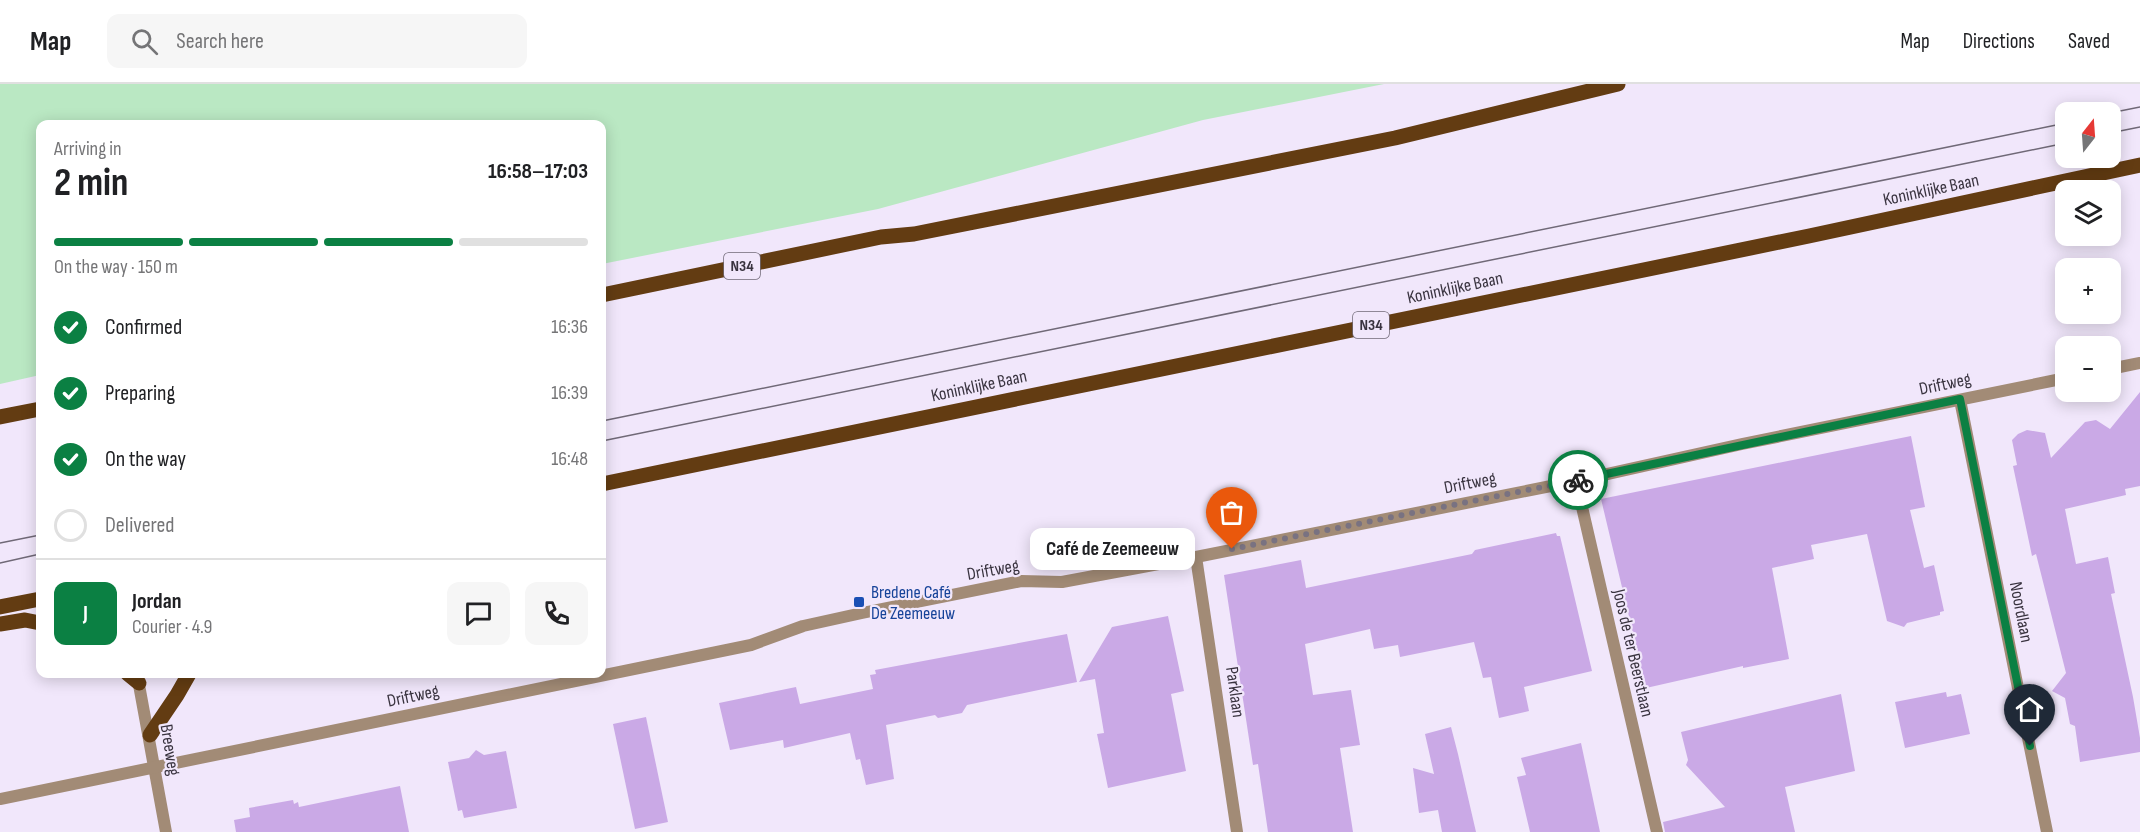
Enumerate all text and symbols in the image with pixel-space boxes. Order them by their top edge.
search box [107,14,527,68]
text: Map [30,25,71,58]
icon: search [128,25,161,58]
text: Search here [176,28,264,55]
text: Map [1900,29,1930,54]
text: Directions [1963,29,2035,54]
text: Saved [2068,29,2110,54]
north arrow [2055,102,2121,168]
map controls [2055,102,2121,402]
text: Arriving in [54,137,122,161]
text: 16:58–17:03 [488,158,588,185]
text: 2 min [54,160,128,207]
street label: Koninklijke Baan [1881,170,1981,210]
button: layers [2055,180,2121,246]
road number: N34 [724,253,760,279]
text: On the way · 150 m [54,255,178,279]
button: + [2055,258,2121,324]
street label: Koninklijke Baan [1405,268,1505,308]
icon: check [54,311,87,344]
road number: N34 [1353,312,1389,338]
text: Confirmed [105,314,182,341]
text: 16:36 [551,315,588,339]
button: − [2055,336,2121,402]
street label: Koninklijke Baan [929,366,1029,406]
street label: Driftweg [1917,368,1973,400]
icon: check [54,377,87,410]
text: Preparing [105,380,175,407]
text: 16:39 [551,381,588,405]
icon: check [54,443,87,476]
text: On the way [105,446,186,473]
text: 16:48 [551,447,588,471]
courier [1548,450,1608,510]
icon: bike [1562,464,1595,497]
street label: Driftweg [1442,468,1498,498]
pin [1206,487,1257,549]
icon: bag [1215,496,1248,529]
text: Delivered [105,512,174,539]
callout: Café de Zeemeeuw [1031,528,1196,570]
text: Café de Zeemeeuw [1046,537,1179,561]
street label: Driftweg [965,555,1021,585]
street label: Noordlaan [2005,580,2037,644]
button: chat [447,582,510,645]
button: phone [525,582,588,645]
place label: Bredene Café De Zeemeeuw [871,582,955,624]
street label: Joos de ter Beerstlaan [1608,586,1658,719]
text: Jordan [132,588,181,615]
marker: Bredene Café De Zeemeeuw [852,595,866,609]
text: J [83,600,88,627]
text: Courier · 4.9 [132,615,212,639]
street label: Parklaan [1221,665,1249,719]
street label: Driftweg [385,680,441,712]
pin [2004,684,2055,746]
icon: home [2013,693,2046,726]
street label: Breeweg [156,723,184,777]

